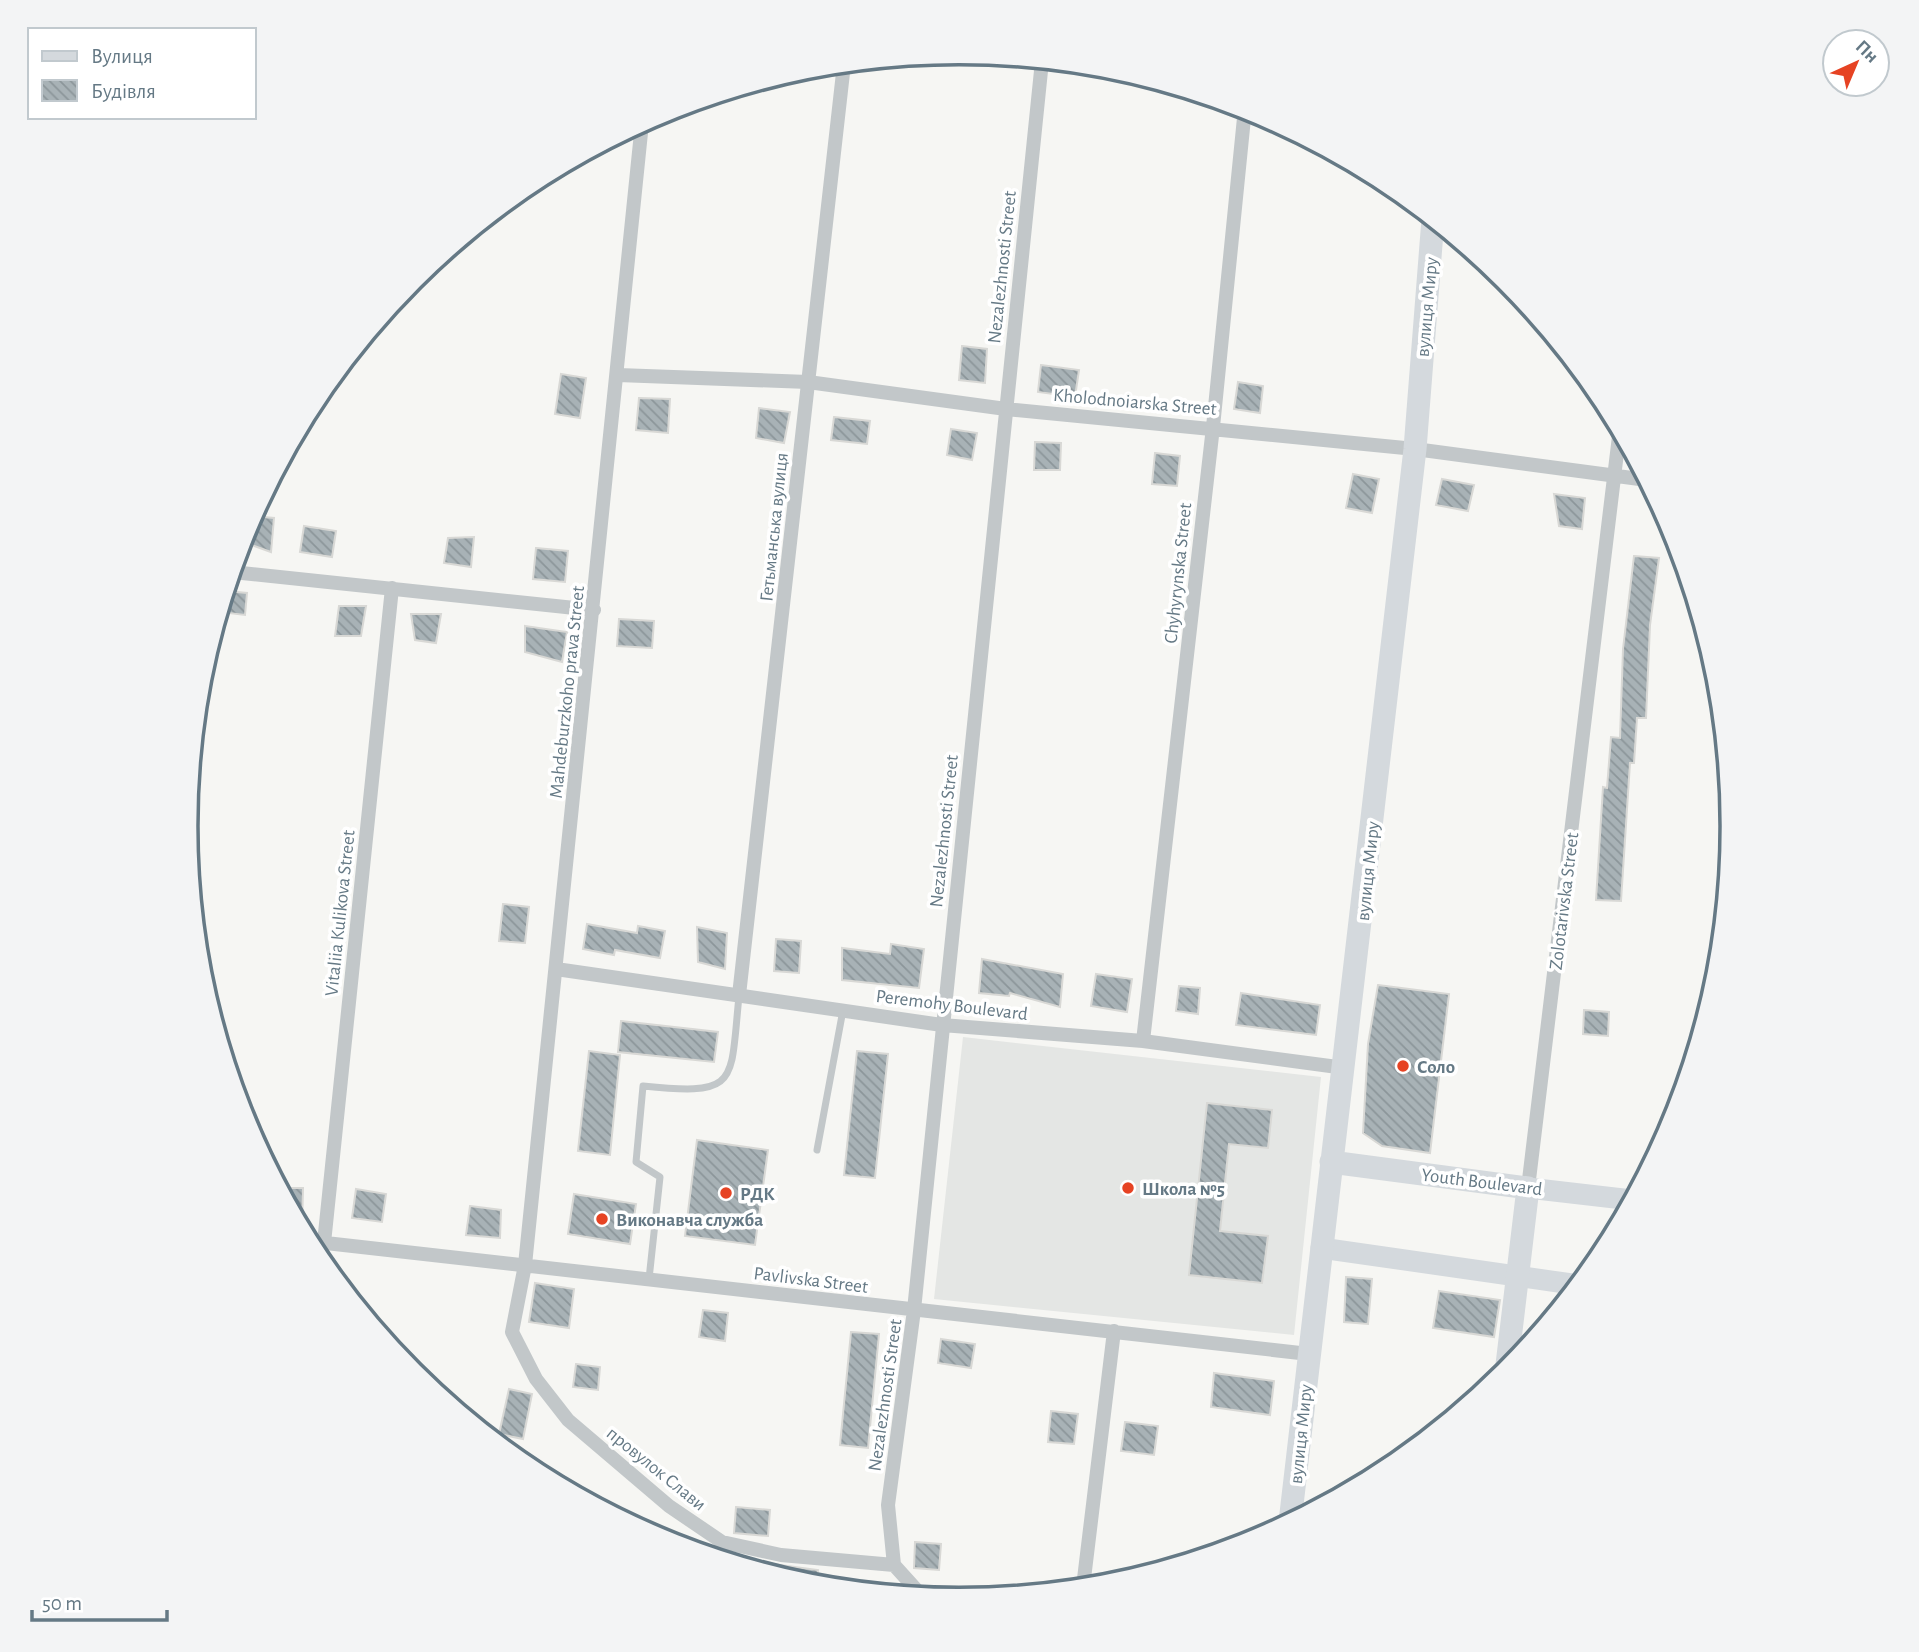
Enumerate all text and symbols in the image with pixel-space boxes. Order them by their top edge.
legend [28,28,256,119]
north arrow [1821,28,1891,98]
text: Пн [1852,37,1882,67]
text: Вулиця [91,46,153,67]
text: Будівля [91,81,156,102]
street label: Nezalezhnosti Street [985,190,1020,345]
street label: вулиця Миру [1414,256,1441,358]
street label: Kholodnoiarska Street [1052,386,1217,419]
street label: Гетьманська вулиця [757,452,792,603]
street label: Chyhyrynska Street [1162,502,1195,644]
street label: Mahdeburzkoho prava Street [547,585,588,799]
street label: Nezalezhnosti Street [927,754,962,909]
street label: вулиця Миру [1354,820,1383,922]
street label: Vitaliia Kulikova Street [322,829,359,997]
street label: Zolotarivska Street [1547,831,1582,971]
street label: Peremohy Boulevard [875,987,1029,1024]
marker: Соло [1395,1058,1411,1074]
place label: Соло [1417,1058,1455,1077]
street label: Youth Boulevard [1420,1166,1544,1199]
marker: Школа №5 [1120,1180,1136,1196]
place label: Школа №5 [1142,1180,1225,1199]
marker: РДК [718,1185,734,1201]
place label: РДК [740,1185,775,1204]
marker: Виконавча служба [594,1211,610,1227]
place label: Виконавча служба [616,1211,763,1230]
street label: Pavlivska Street [752,1264,869,1297]
street label: Nezalezhnosti Street [865,1318,906,1473]
street label: вулиця Миру [1287,1383,1316,1485]
street label: провулок Слави [603,1424,709,1515]
scale bar [32,1578,166,1622]
text: 50 m [42,1593,82,1614]

